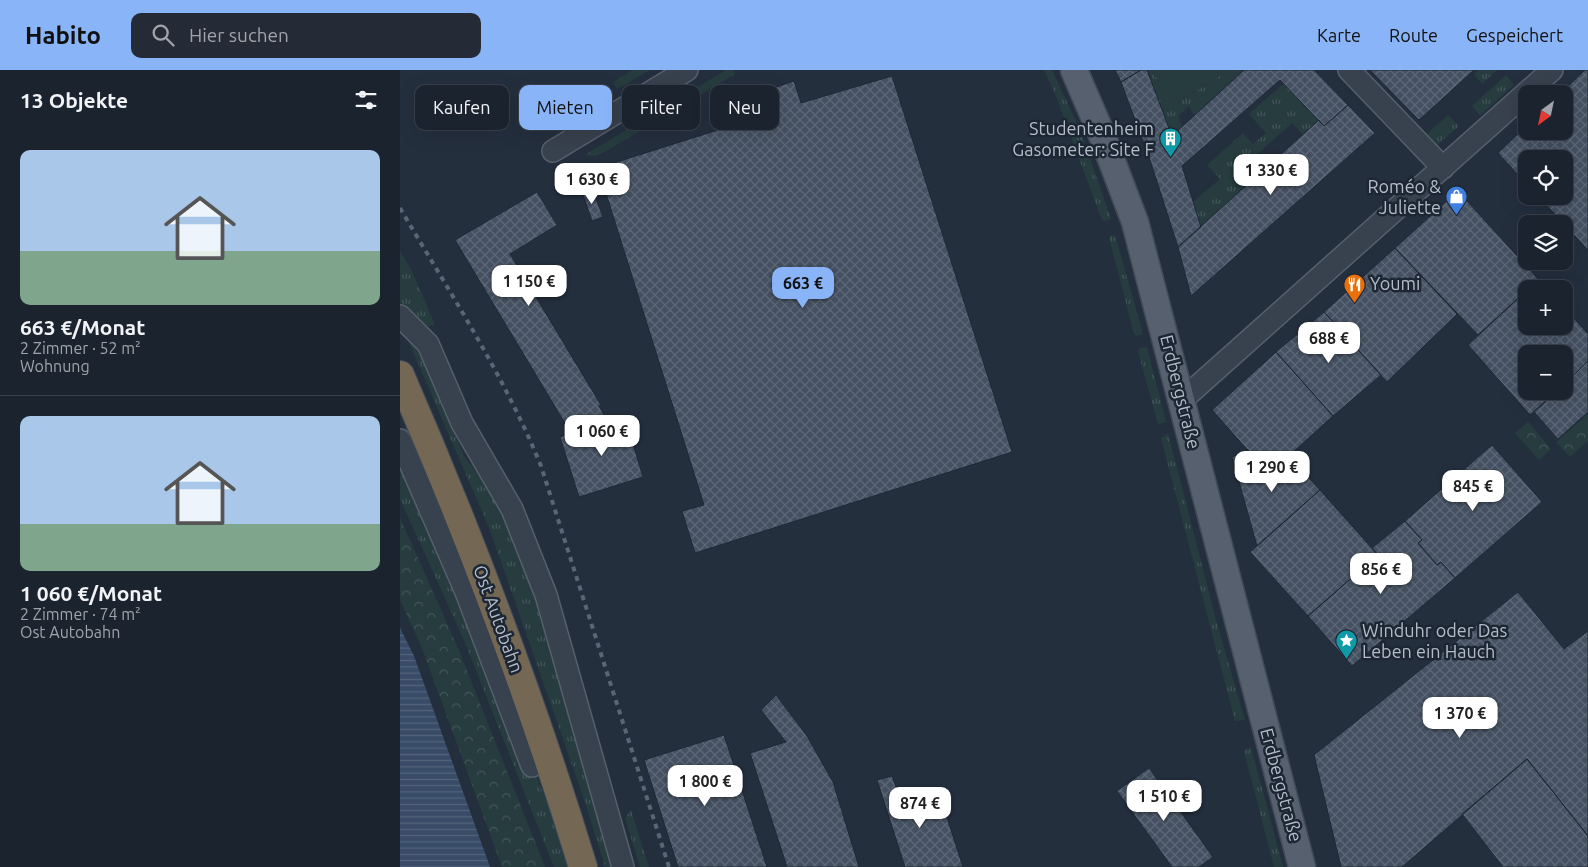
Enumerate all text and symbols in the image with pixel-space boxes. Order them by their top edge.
search box [131,13,481,58]
icon: search [149,21,177,49]
text: Habito [25,22,101,49]
text: Hier suchen [189,24,289,46]
text: Karte [1317,25,1361,45]
text: Route [1389,25,1438,45]
text: Gespeichert [1466,25,1563,45]
chip: Kaufen [415,85,509,130]
chip: Mieten [519,85,612,130]
chip: Filter [622,85,700,130]
chip: Neu [710,85,779,130]
north arrow [1518,85,1572,140]
map controls [1518,85,1573,400]
icon: filters [352,86,380,114]
text: 13 Objekte [20,88,128,112]
place label: Studentenheim Gasometer: Site F [1012,118,1154,159]
building icon: Studentenheim Gasometer: Site F [1158,127,1182,158]
button: locate [1518,150,1573,205]
pin: 1 330 € [1225,154,1317,196]
text: 1 330 € [1245,161,1297,179]
pin: 1 630 € [546,162,638,205]
text: 1 630 € [566,170,618,188]
place label: Roméo & Juliette [1367,176,1441,217]
icon: home [155,183,245,273]
shop icon: Roméo & Juliette [1445,185,1469,216]
button: layers [1518,215,1573,270]
pin: 1 150 € [483,264,575,307]
pin: 663 € [768,266,838,309]
text: 1 150 € [503,272,555,290]
restaurant icon: Youmi [1342,272,1366,303]
place label: Youmi [1370,273,1420,293]
text: 663 € [783,274,823,292]
button: + [1518,280,1573,335]
text: 663 €/Monat [20,315,145,339]
pin: 688 € [1294,322,1364,364]
text: 688 € [1309,329,1349,347]
street label: Erdbergstraße [1157,333,1205,451]
text: 2 Zimmer · 52 m² [20,339,141,357]
button: − [1518,345,1573,400]
text: Wohnung [20,357,90,375]
pin: 1 060 € [556,414,648,457]
text: 1 060 € [576,422,628,440]
icon: home [155,448,245,538]
pin: 1 290 € [1226,450,1318,493]
text: 1 290 € [1246,458,1298,476]
pin: 845 € [1438,470,1508,512]
text: 845 € [1453,477,1493,495]
pin: 856 € [1346,552,1416,595]
text: 856 € [1361,560,1401,578]
street label: Ost Autobahn [470,562,528,675]
text: 1 060 €/Monat [20,581,162,605]
text: 2 Zimmer · 74 m² [20,605,141,623]
place label: Winduhr oder Das Leben ein Hauch [1362,620,1508,661]
text: Ost Autobahn [20,623,120,641]
place icon: Winduhr oder Das Leben ein Hauch [1334,629,1358,660]
pin: 1 370 € [1414,696,1506,739]
text: 1 370 € [1434,704,1486,722]
street label: Erdbergstraße [1257,726,1307,844]
pin: 1 800 € [659,764,751,807]
text: 1 800 € [679,772,731,790]
pin: 1 510 € [1118,780,1210,822]
pin: 874 € [885,786,955,829]
text: 1 510 € [1138,787,1190,805]
text: 874 € [900,794,940,812]

